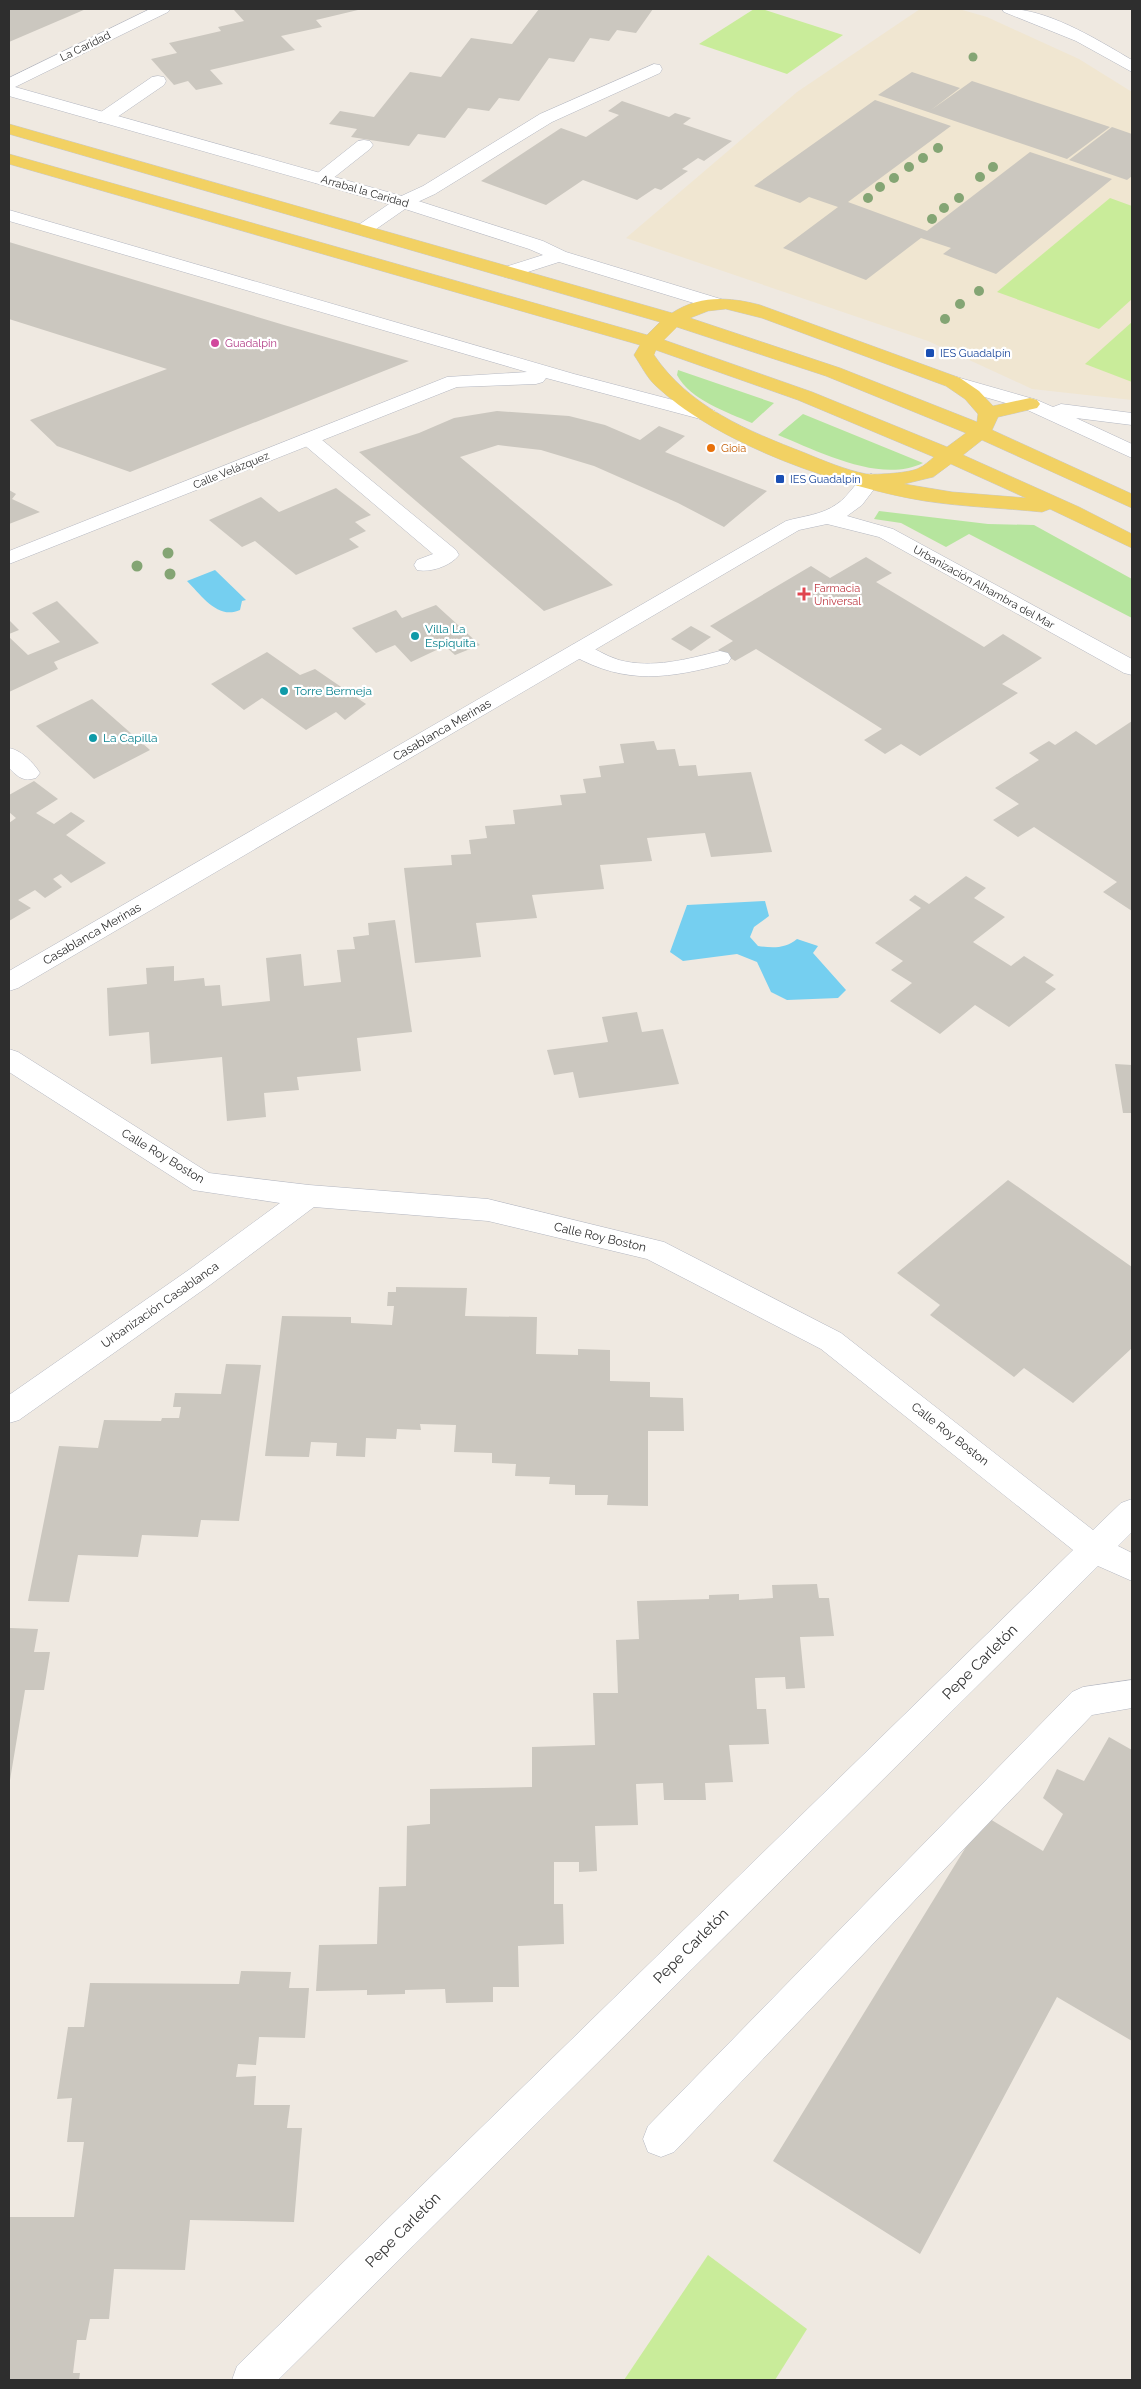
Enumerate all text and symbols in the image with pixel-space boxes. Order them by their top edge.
street label: La Caridad [58,29,113,64]
street label: Arrabal la Caridad [319,173,410,210]
marker: Guadalpin [209,337,221,349]
place label: Guadalpin [225,337,277,350]
marker: IES Guadalpín [924,347,936,359]
place label: IES Guadalpín [940,347,1011,360]
marker: Gioia [705,442,717,454]
place label: Gioia [721,442,746,455]
street label: Calle Velázquez [191,449,272,492]
marker: IES Guadalpin [774,473,786,485]
place label: IES Guadalpin [790,473,861,486]
street label: Urbanización Alhambra del Mar [911,543,1057,632]
place label: Farmacia Universal [814,582,861,608]
marker: Farmacia Universal [798,588,810,600]
place label: Villa La Espiquita [425,622,476,650]
marker: Villa La Espiquita [409,630,421,642]
place label: Torre Bermeja [294,684,372,698]
marker: Torre Bermeja [278,685,290,697]
street label: Casablanca Merinas [390,696,494,764]
place label: La Capilla [103,731,157,745]
marker: La Capilla [87,732,99,744]
street label: Casablanca Merinas [40,900,144,968]
street label: Calle Roy Boston [119,1126,207,1186]
street label: Calle Roy Boston [553,1220,647,1254]
street label: Urbanización Casablanca [99,1259,221,1351]
street label: Calle Roy Boston [909,1399,991,1469]
street label: Pepe Carletón [939,1621,1021,1703]
street label: Pepe Carletón [650,1905,732,1987]
street label: Pepe Carletón [362,2189,444,2271]

